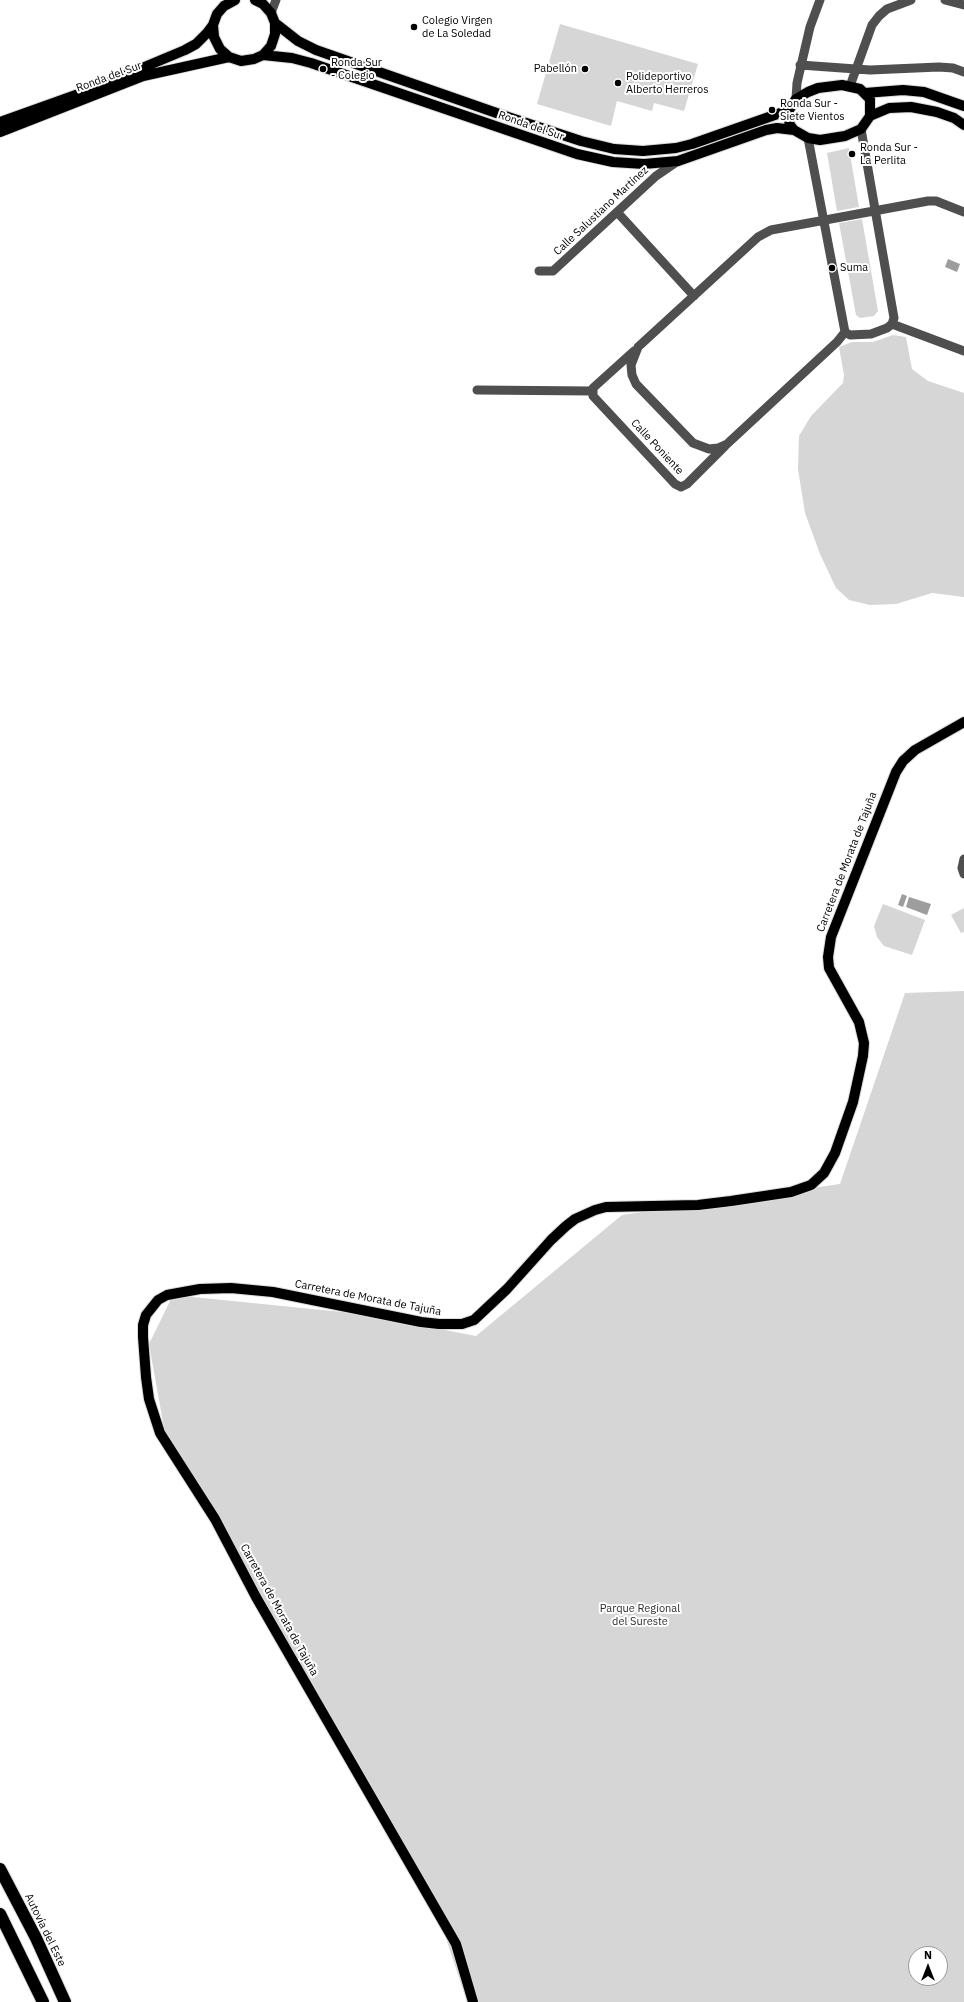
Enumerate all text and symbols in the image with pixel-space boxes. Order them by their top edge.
place label: Colegio Virgen de La Soledad [422,14,493,40]
marker: Colegio Virgen de La Soledad [409,22,419,32]
place label: Ronda Sur - Colegio [331,56,382,82]
street label: Ronda del Sur [74,59,144,95]
place label: Pabellón [534,62,577,76]
marker: Ronda Sur - Colegio [318,64,328,74]
marker: Pabellón [580,64,590,74]
place label: Polideportivo Alberto Herreros [626,70,708,96]
marker: Polideportivo Alberto Herreros [613,78,623,88]
place label: Ronda Sur - Siete Vientos [780,97,845,123]
marker: Ronda Sur - Siete Vientos [767,105,777,115]
street label: Ronda del Sur [496,109,566,143]
place label: Ronda Sur - La Perlita [860,141,918,167]
marker: Ronda Sur - La Perlita [847,149,857,159]
street label: Calle Salustiano Martínez [551,164,651,258]
place label: Suma [840,261,868,275]
marker: Suma [827,263,837,273]
street label: Calle Poniente [628,417,686,477]
street label: Carretera de Morata de Tajuña [814,790,880,934]
street label: Carretera de Morata de Tajuña [294,1277,442,1319]
street label: Carretera de Morata de Tajuña [237,1542,321,1678]
park label: Parque Regional del Sureste [600,1602,680,1628]
street label: Autovía del Este [22,1891,68,1969]
north arrow [908,1946,948,1986]
text: N [924,1948,932,1962]

